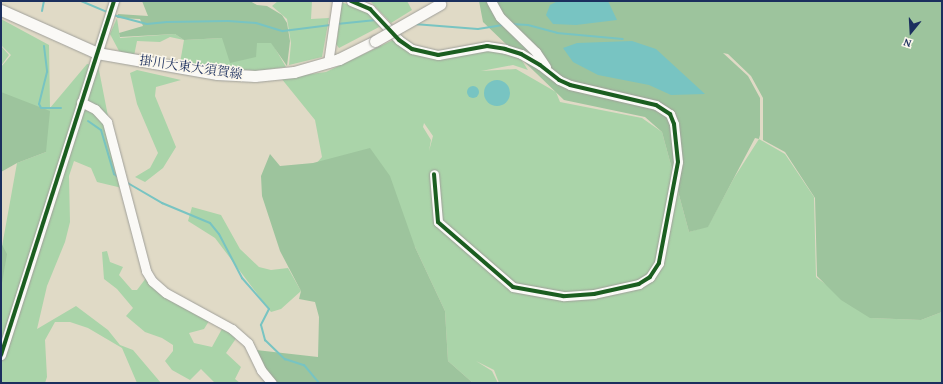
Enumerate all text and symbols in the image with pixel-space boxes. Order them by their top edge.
north arrow [891,12,931,52]
text: N [901,35,913,52]
street label: 掛川大東大須賀線 [138,53,244,83]

